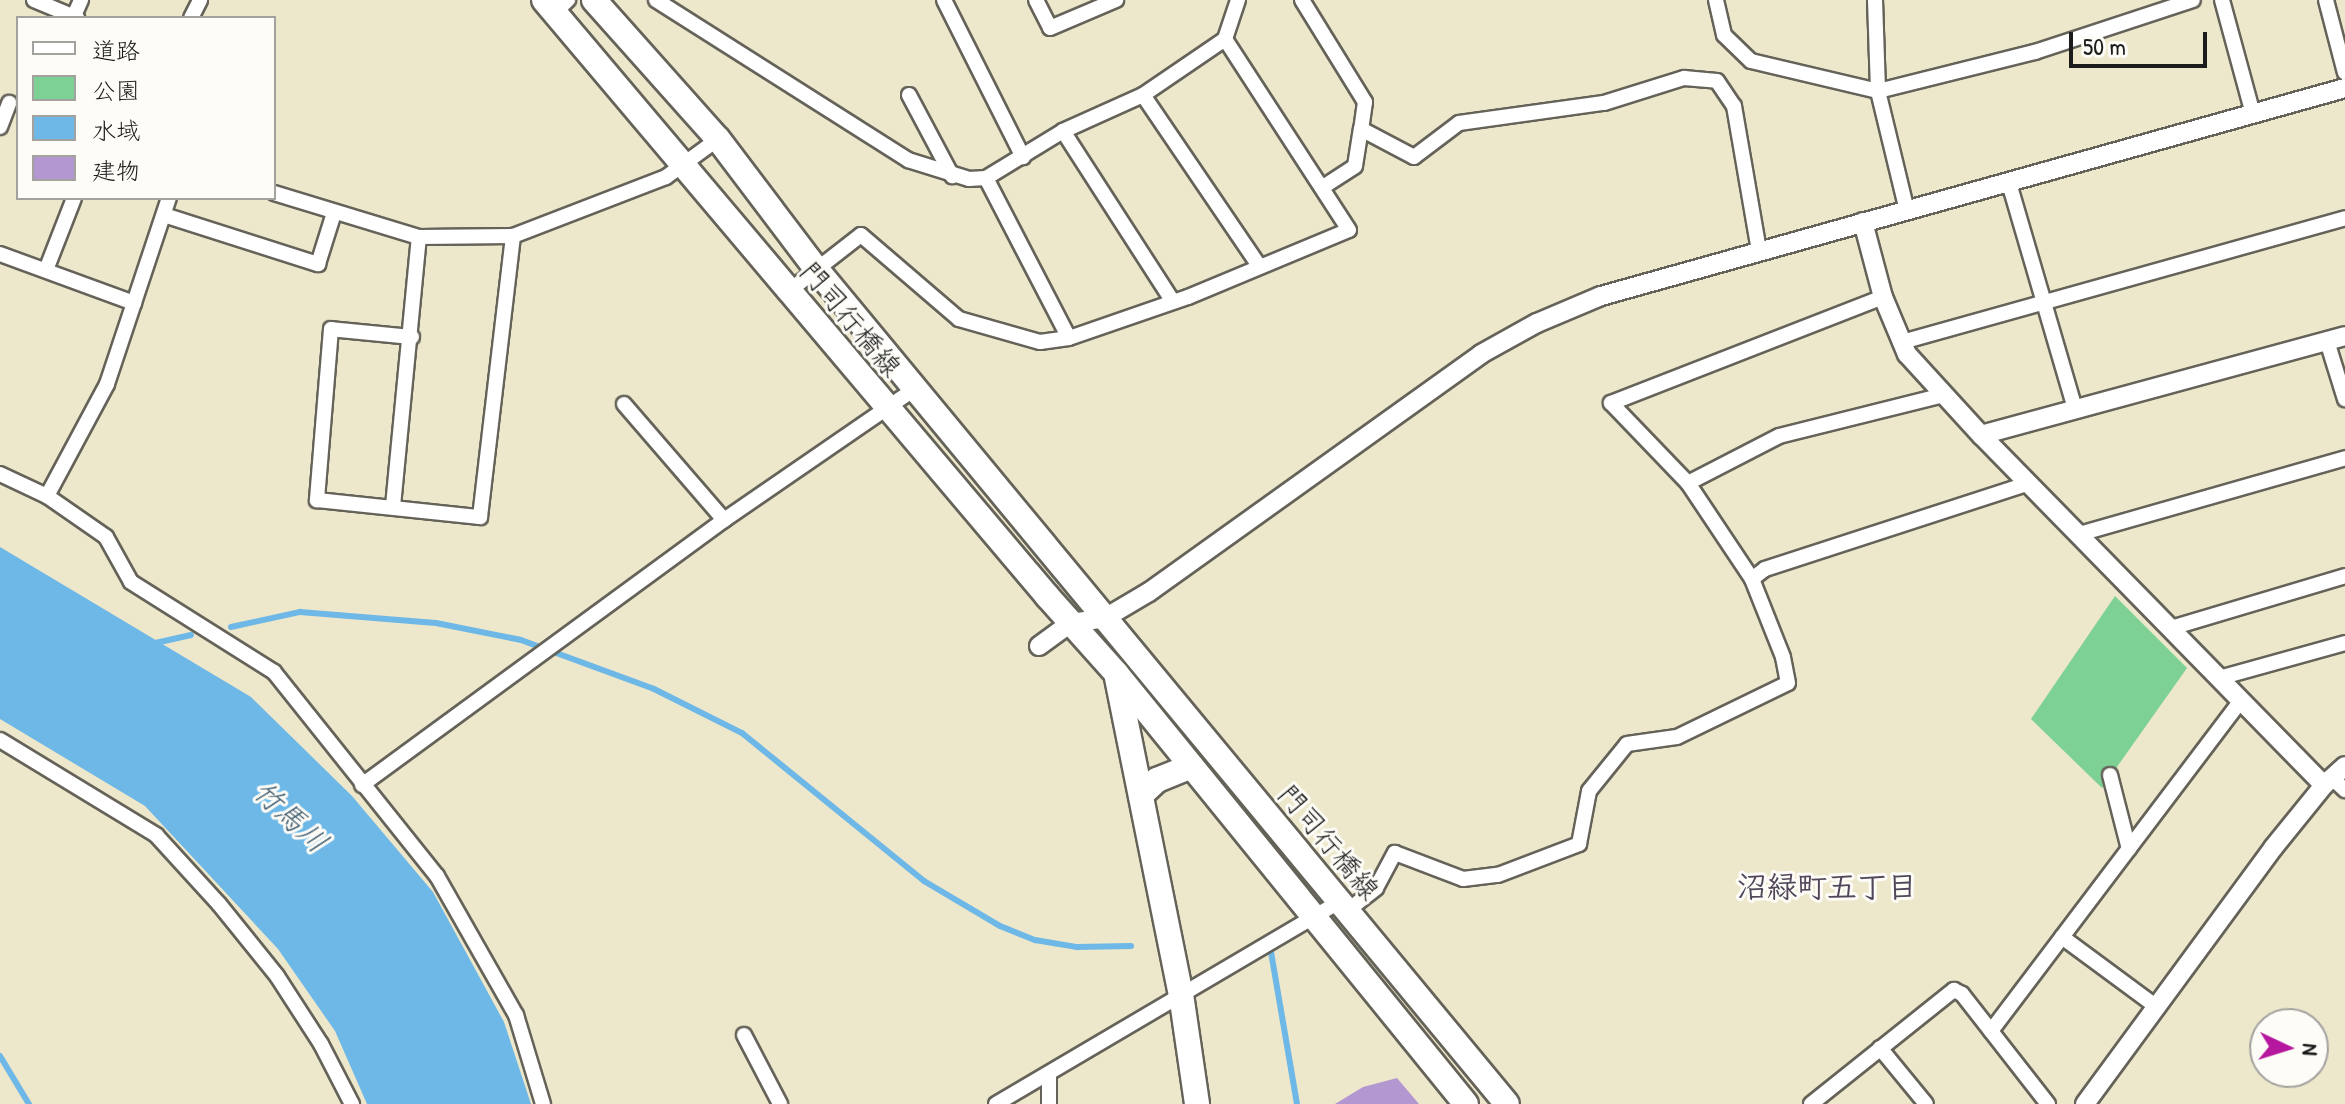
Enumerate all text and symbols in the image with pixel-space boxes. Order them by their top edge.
legend [16,16,276,200]
scale bar [2073,16,2211,66]
text: 50 m [2083,30,2126,62]
text: 道路 [92,34,140,66]
text: 公園 [92,74,140,106]
text: 水域 [92,114,140,146]
text: 建物 [92,154,140,186]
street label: 門司行橋線 [793,255,909,383]
water label: 竹馬川 [246,772,336,860]
street label: 門司行橋線 [1271,778,1387,906]
district label: 沼緑町五丁目 [1737,868,1917,904]
north arrow [2249,1008,2329,1088]
text: N [2296,1043,2326,1056]

